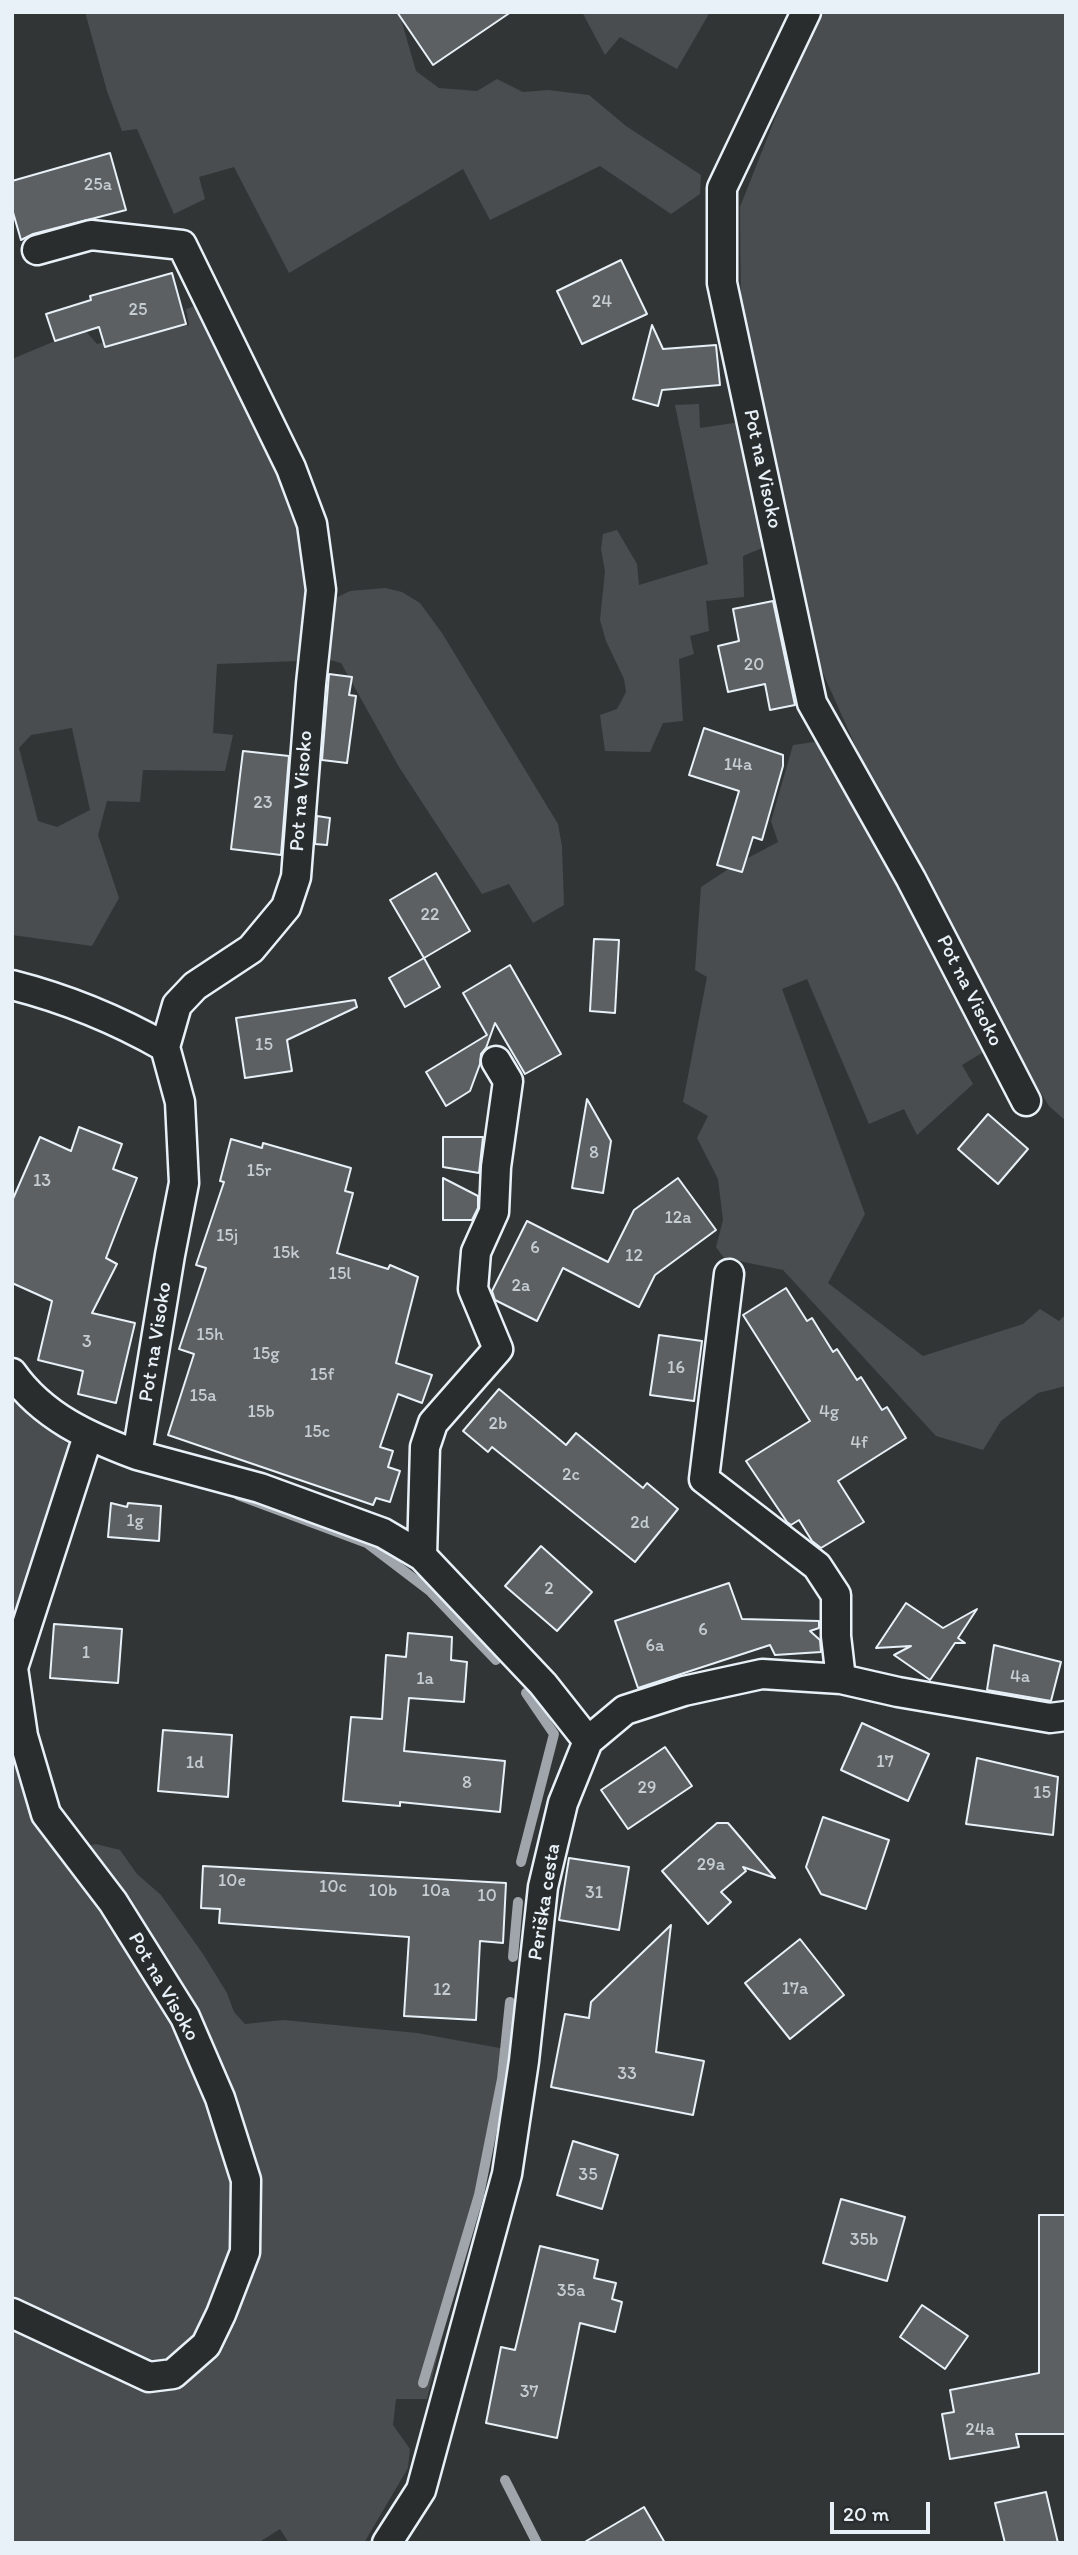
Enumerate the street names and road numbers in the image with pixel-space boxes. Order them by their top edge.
street label: Pot na Visoko [737,407,787,531]
street label: Pot na Visoko [285,730,319,852]
street label: Pot na Visoko [930,931,1008,1051]
street label: Pot na Visoko [134,1280,178,1404]
street label: Periška cesta [523,1842,567,1962]
street label: Pot na Visoko [122,1928,204,2046]

